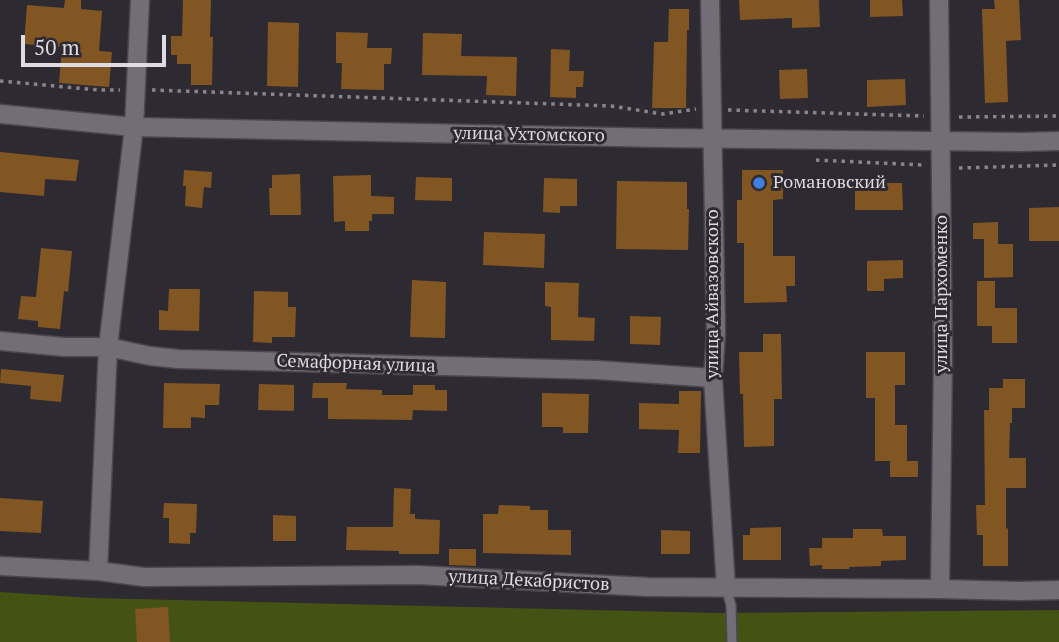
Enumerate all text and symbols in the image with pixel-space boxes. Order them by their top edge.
scale bar [24,21,170,65]
text: 50 m [34,33,80,61]
street label: улица Ухтомского [453,123,605,147]
place label: Романовский [773,172,886,194]
marker: Романовский [751,175,767,191]
street label: улица Айвазовского [702,209,724,379]
street label: улица Пархоменко [931,215,953,373]
street label: Семафорная улица [276,350,436,378]
street label: улица Декабристов [448,566,610,596]

